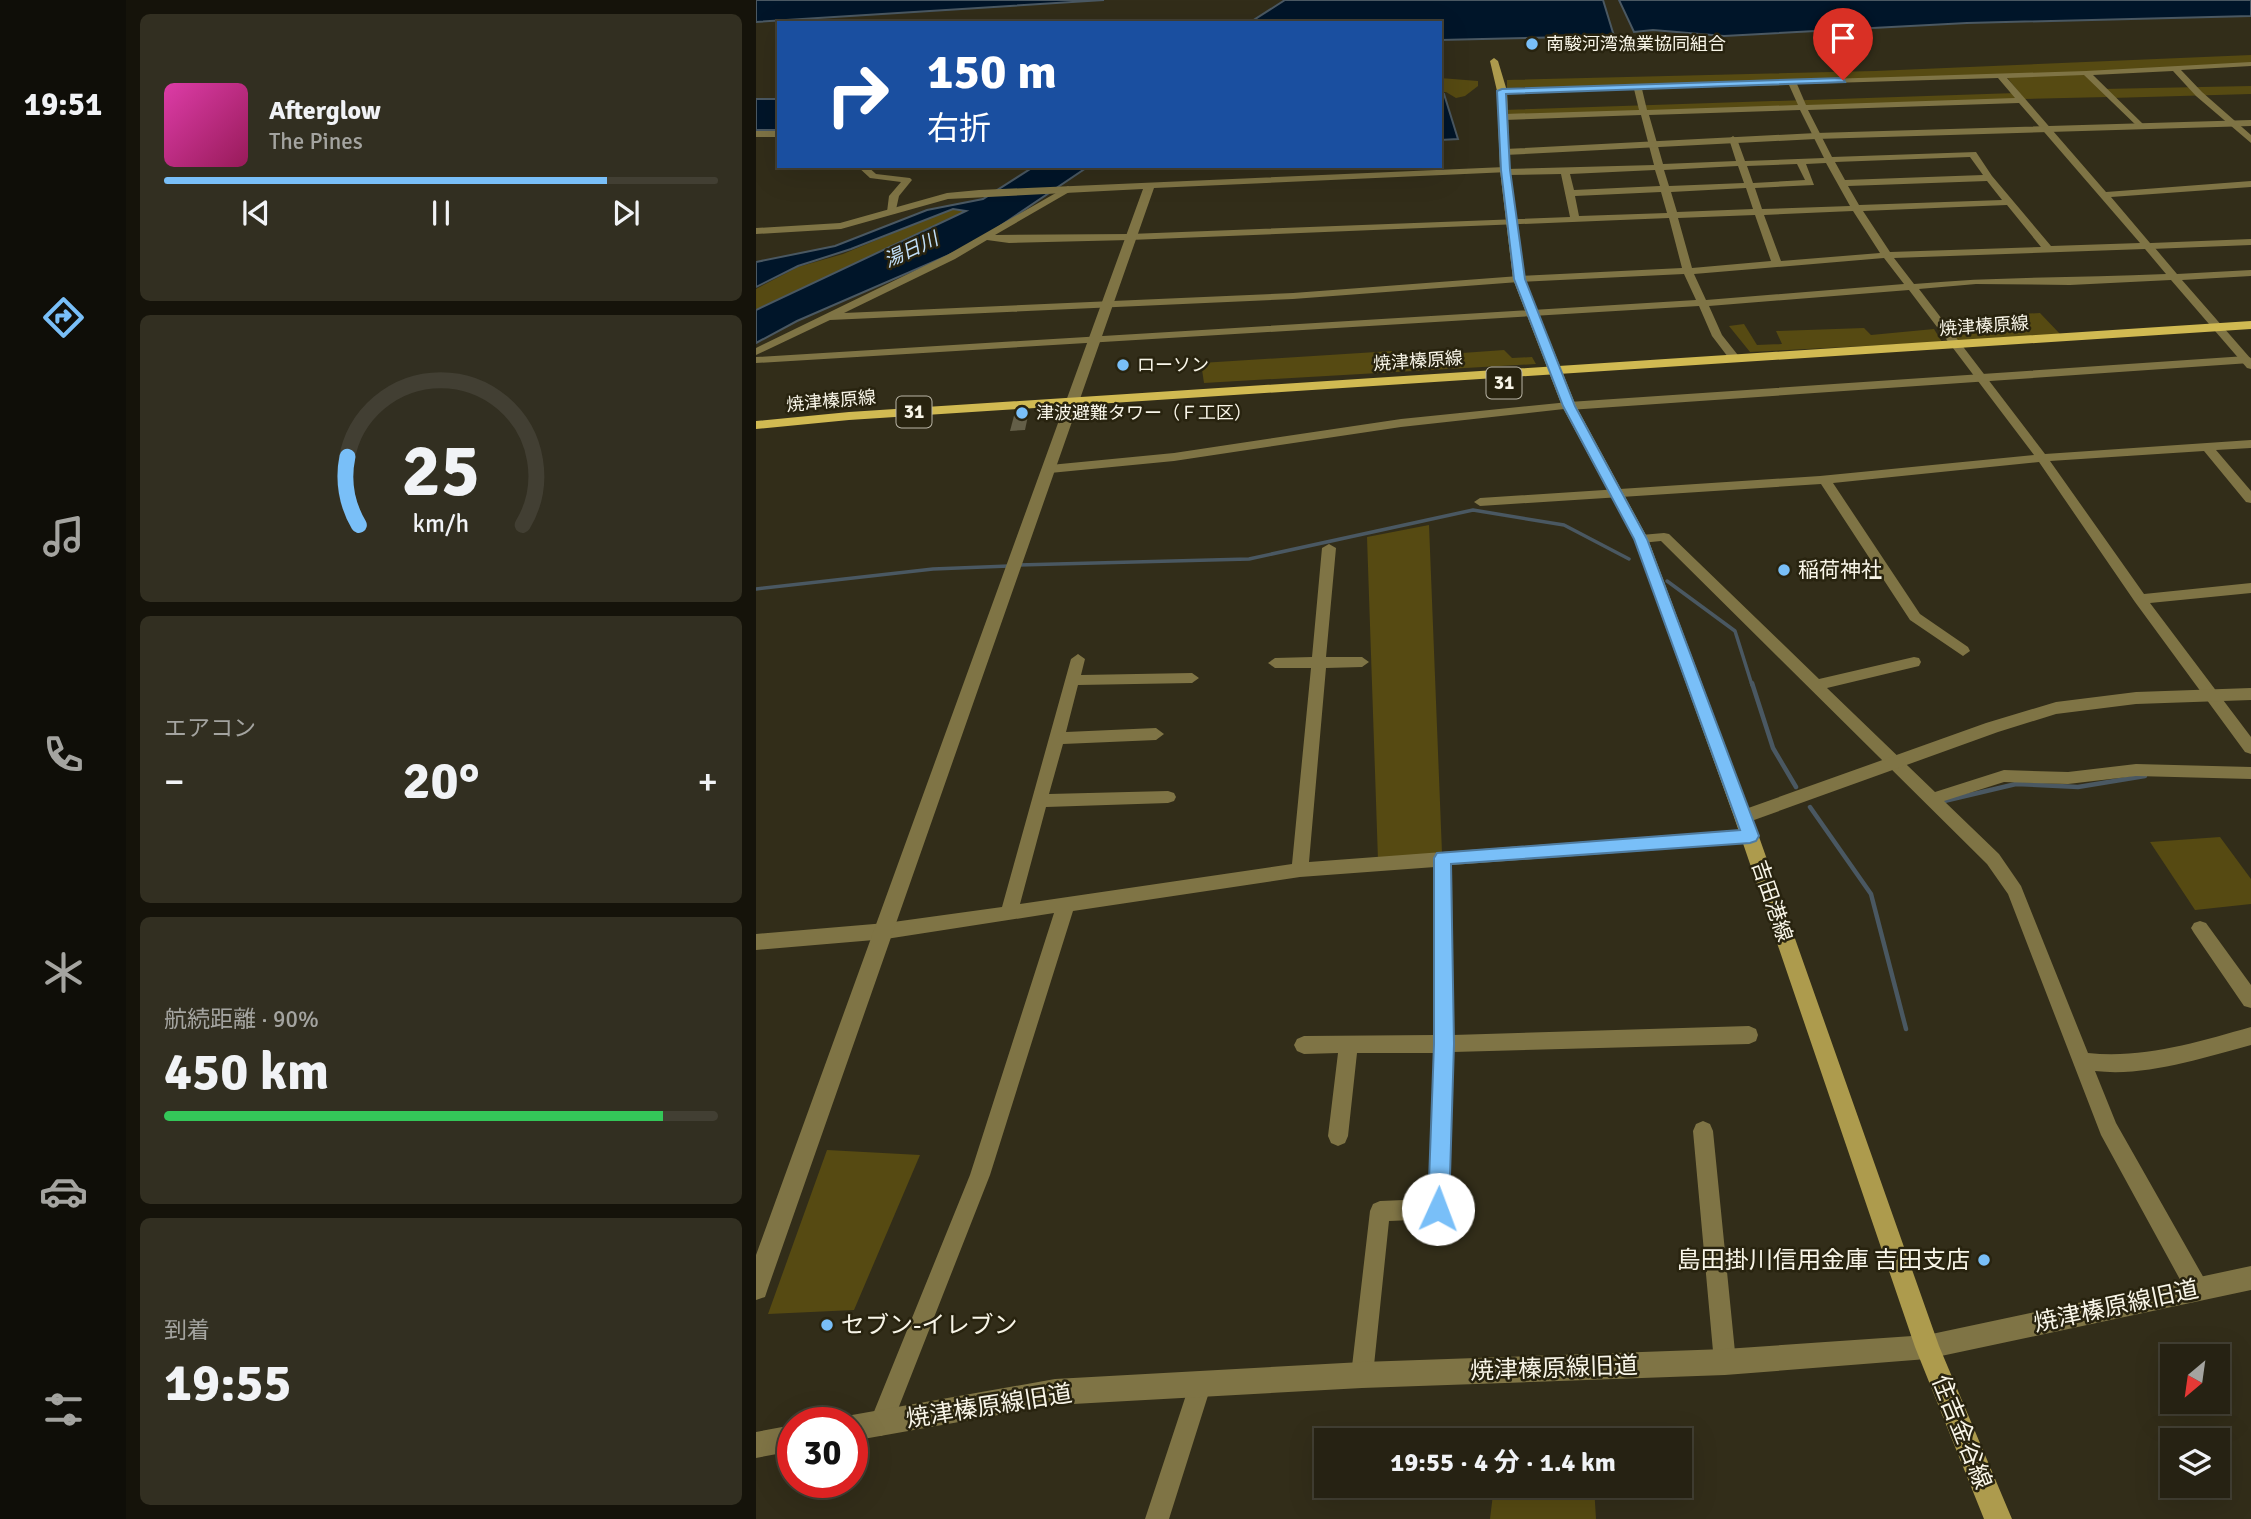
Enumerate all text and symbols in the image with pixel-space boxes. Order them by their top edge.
pin [1813,8,1873,80]
icon: arrive [1824,19,1862,57]
place label: 南駿河湾漁業協同組合 [1546,33,1726,55]
marker: 南駿河湾漁業協同組合 [1524,36,1540,52]
text: 150 m [927,42,1057,102]
icon: right [812,49,903,140]
text: 19:51 [24,85,102,124]
text: Afterglow [269,95,381,127]
text: 右折 [927,109,991,148]
text: The Pines [269,127,363,156]
icon: previous [237,194,275,232]
icon: pause [422,194,460,232]
icon: next [607,194,645,232]
water label: 湯日川 [880,226,944,273]
icon: directions [39,293,88,342]
street label: 焼津榛原線 [1938,312,2030,340]
street label: 焼津榛原線 [1372,347,1464,375]
place label: ローソン [1137,354,1209,376]
marker: ローソン [1115,357,1131,373]
road number: 31 [1486,368,1522,398]
street label: 焼津榛原線 [785,386,877,416]
road number: 31 [896,396,932,428]
place label: 津波避難タワー（Ｆ工区） [1036,402,1252,424]
marker: 津波避難タワー（Ｆ工区） [1014,405,1030,421]
text: 25 [402,427,480,516]
text: km/h [413,507,469,538]
icon: music [39,512,88,561]
place label: 稲荷神社 [1798,557,1882,583]
marker: 稲荷神社 [1776,562,1792,578]
text: エアコン [164,714,256,743]
icon: phone [39,730,88,779]
text: 20° [403,749,479,813]
text: − [164,758,185,805]
text: + [697,758,718,805]
street label: 吉田港線 [1746,857,1798,945]
icon: climate [39,948,88,997]
text: 航続距離 · 90% [164,1005,319,1034]
text: 450 km [164,1040,329,1104]
icon: car [39,1167,88,1216]
position arrow [1401,1172,1475,1246]
place label: 島田掛川信用金庫 吉田支店 [1677,1245,1970,1275]
marker: 島田掛川信用金庫 吉田支店 [1976,1252,1992,1268]
street label: 焼津榛原線旧道 [2031,1274,2201,1338]
place label: セブン-イレブン [841,1310,1017,1340]
text: 到着 [164,1316,210,1345]
marker: セブン-イレブン [819,1317,835,1333]
north arrow [2160,1344,2230,1414]
map controls [2160,1344,2230,1498]
street label: 焼津榛原線旧道 [1470,1350,1638,1386]
text: 19:55 [164,1351,292,1415]
street label: 住吉金谷線 [1926,1371,1998,1493]
street label: 焼津榛原線旧道 [904,1378,1074,1434]
icon: filters [39,1385,88,1434]
speed limit sign: 30 [777,1407,868,1498]
button: layers [2160,1428,2230,1498]
text: 19:55 · 4 分 · 1.4 km [1390,1447,1616,1479]

